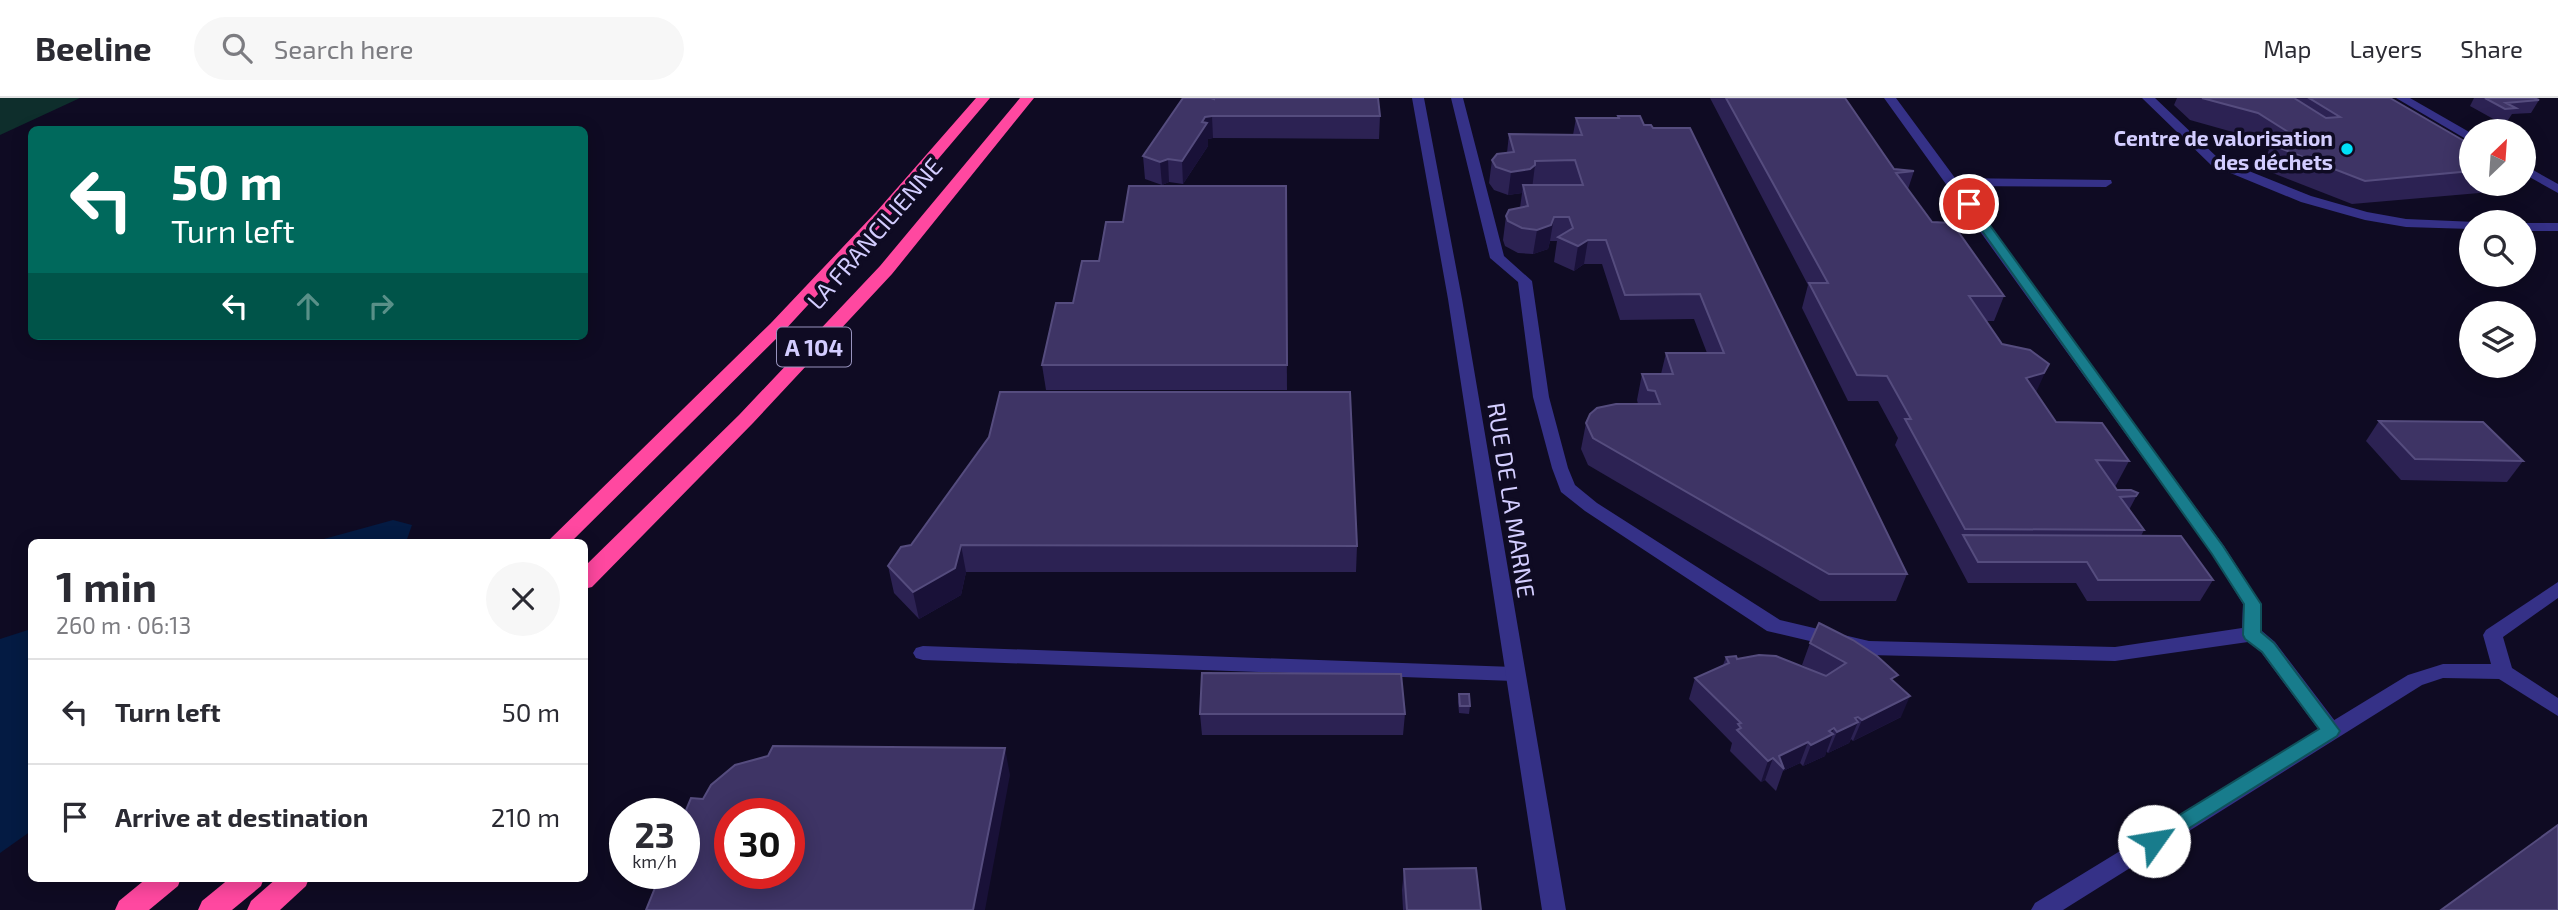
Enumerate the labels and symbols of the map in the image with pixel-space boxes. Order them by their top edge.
north arrow [2459,119,2536,196]
place label: Centre de valorisation des déchets [2114,125,2333,174]
marker: Centre de valorisation des déchets [2339,141,2355,157]
street label: LA FRANCILIENNE [800,151,948,315]
pin [1939,174,1999,234]
road number: A 104 [777,328,851,366]
street label: RUE DE LA MARNE [1482,400,1542,600]
speed limit sign: 30 [714,798,805,889]
position arrow [2117,804,2191,878]

